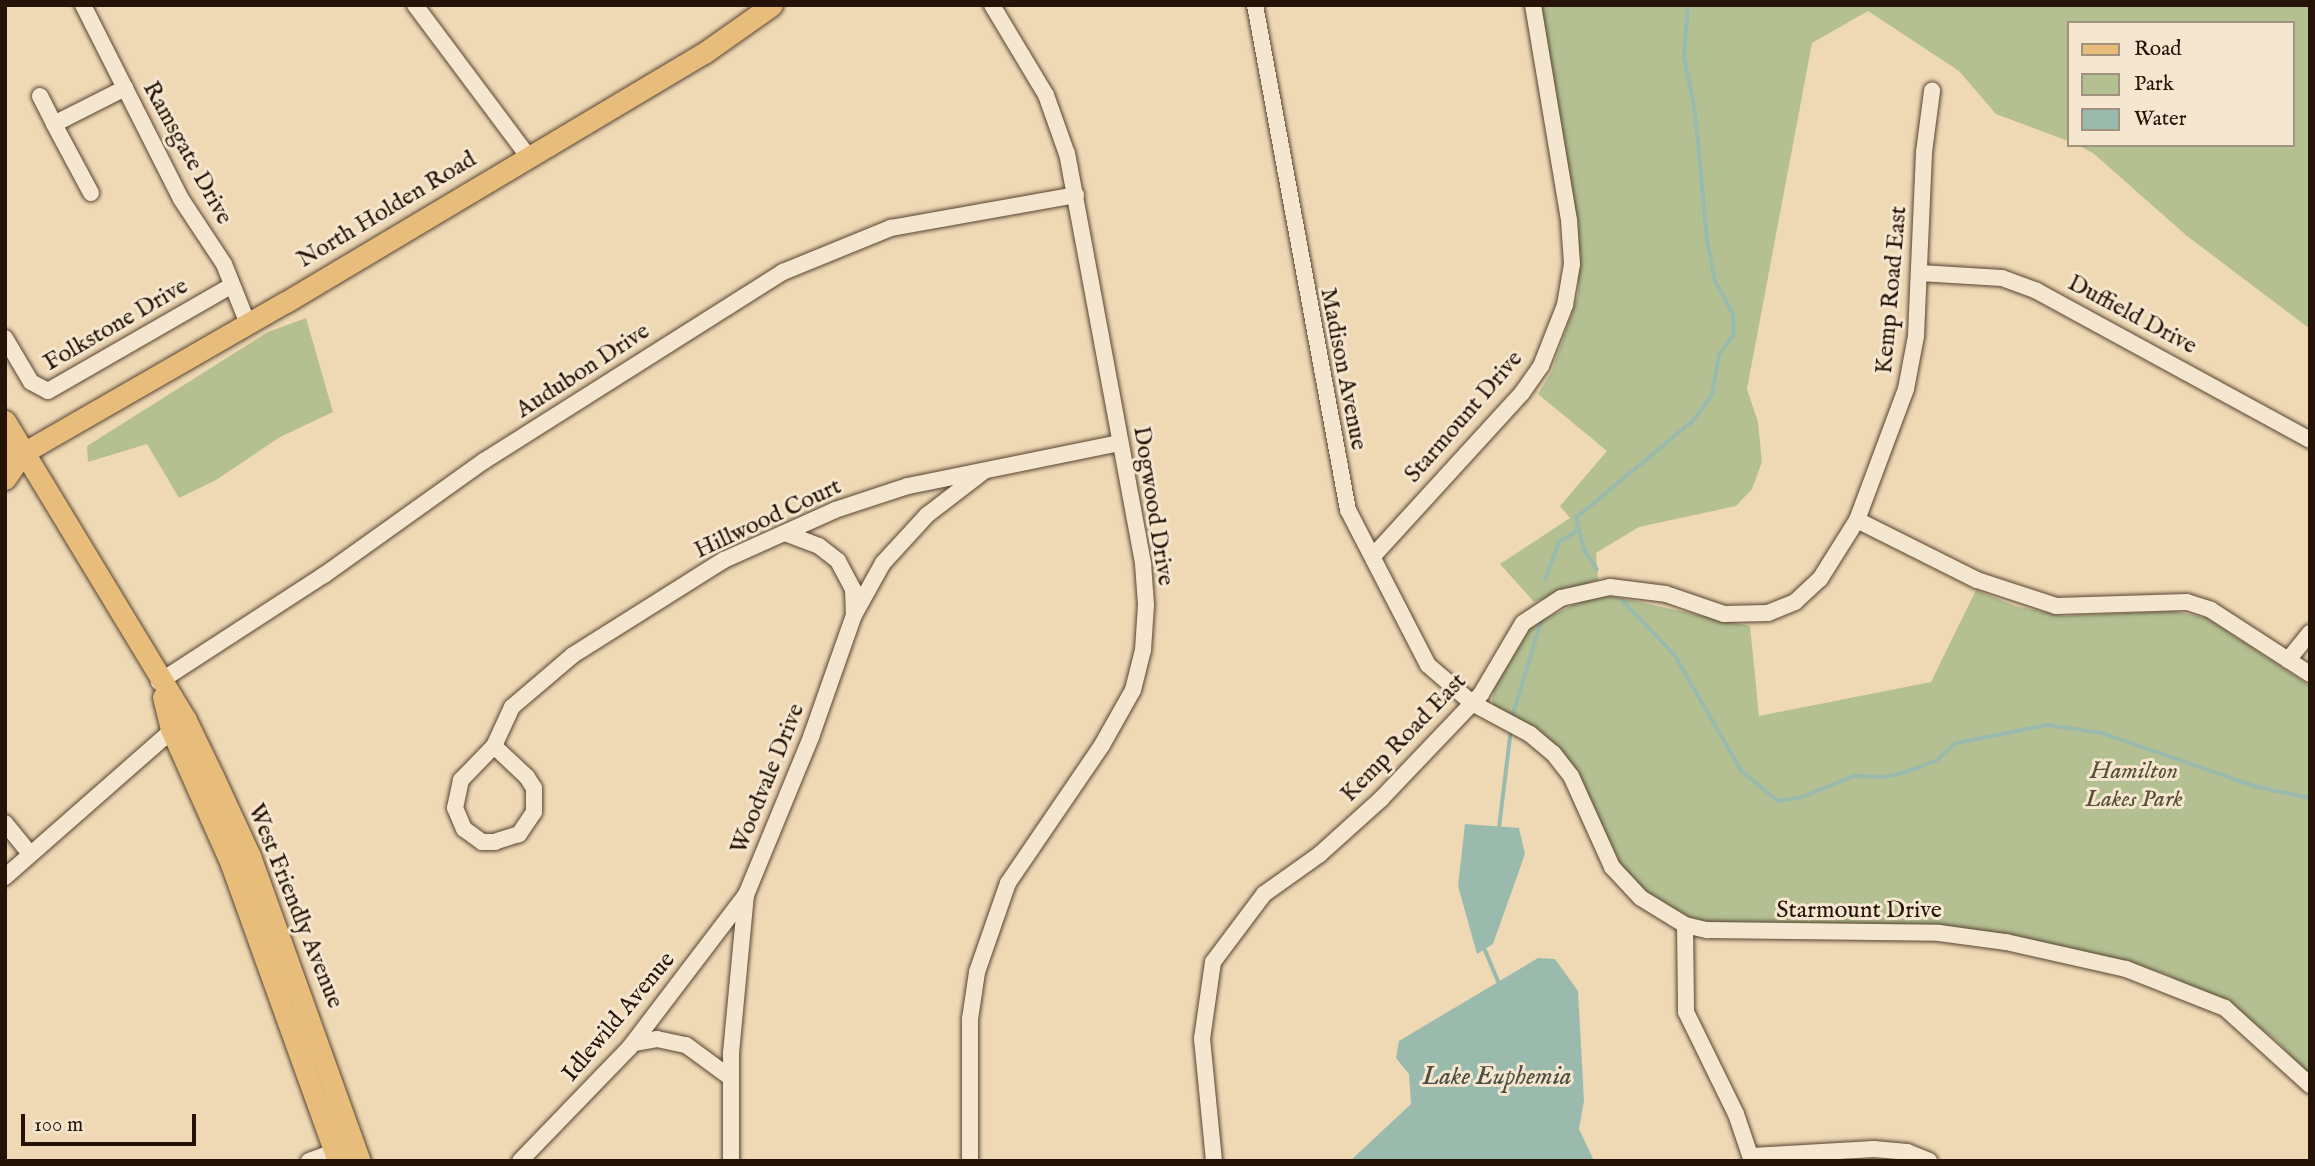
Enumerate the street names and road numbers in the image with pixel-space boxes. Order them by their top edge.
street label: Ramsgate Drive [136,76,238,230]
street label: North Holden Road [292,145,482,275]
street label: Kemp Road East [1870,205,1914,375]
street label: Duffield Drive [2063,269,2201,361]
street label: Folkstone Drive [39,272,193,378]
street label: Madison Avenue [1313,285,1373,453]
street label: Audubon Drive [511,317,655,425]
street label: Starmount Drive [1399,345,1529,489]
street label: Dogwood Drive [1126,424,1180,588]
street label: Hillwood Court [690,472,846,566]
street label: Kemp Road East [1335,667,1473,809]
street label: Woodvale Drive [725,700,811,858]
street label: West Friendly Avenue [241,800,349,1012]
street label: Starmount Drive [1776,897,1942,925]
street label: Idlewild Avenue [556,946,682,1088]

